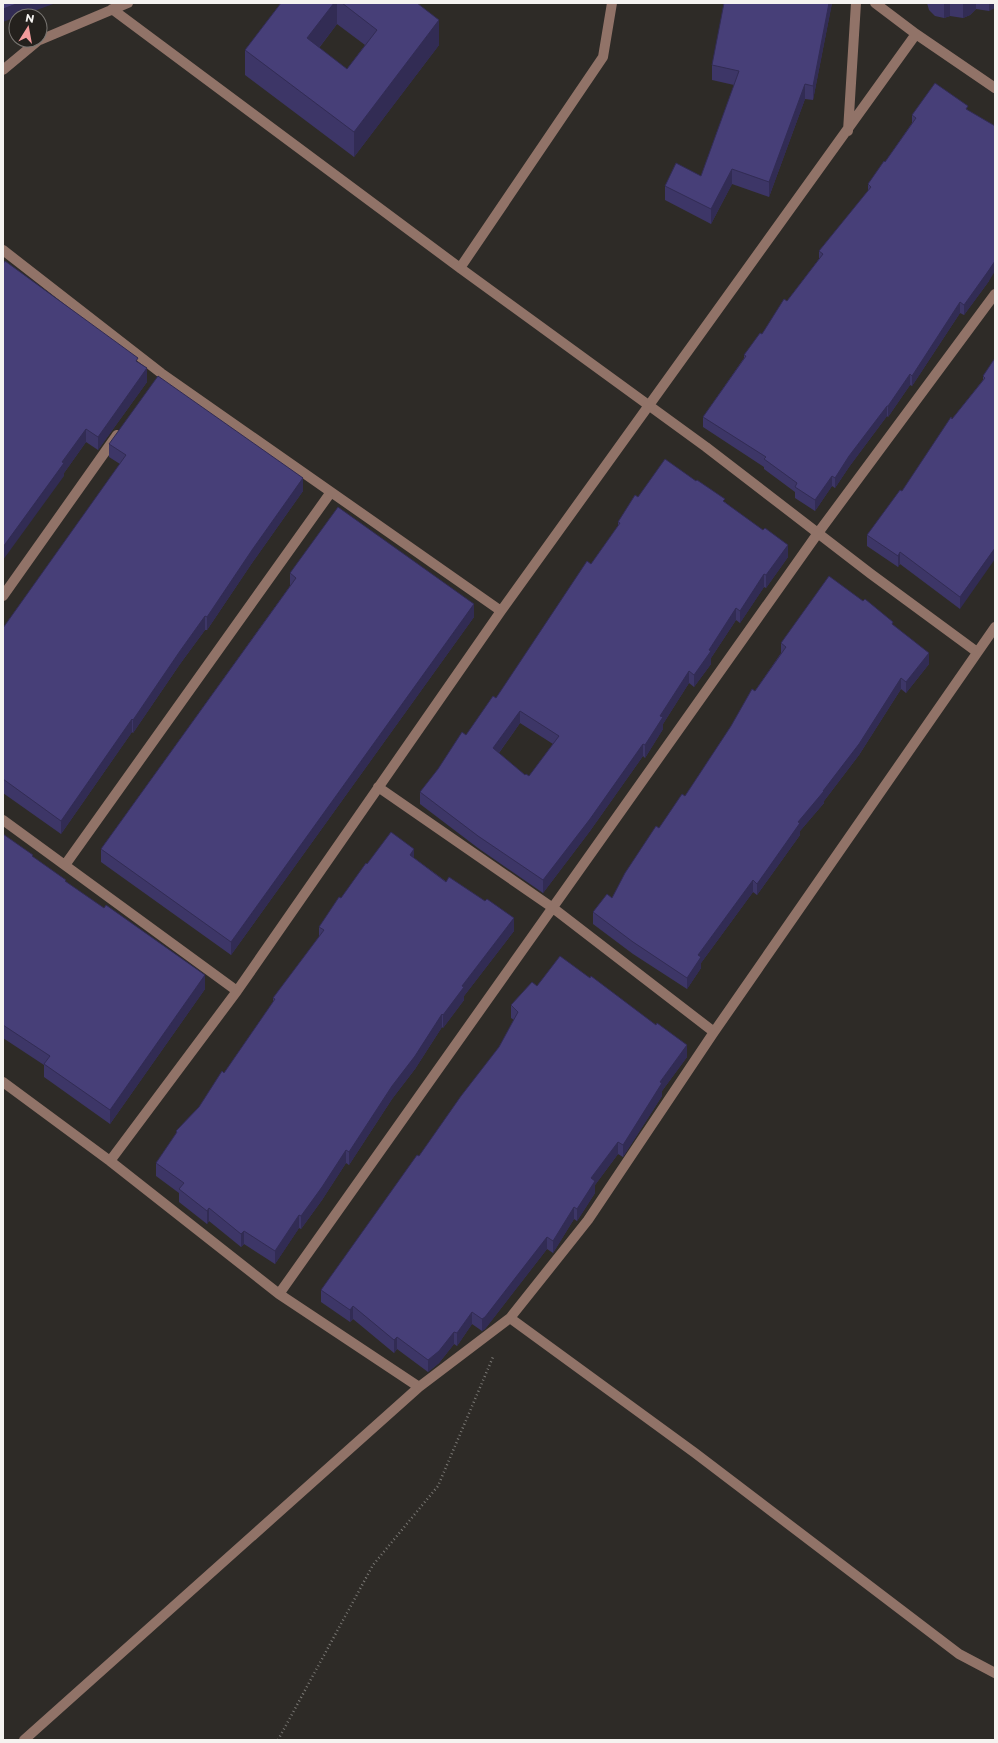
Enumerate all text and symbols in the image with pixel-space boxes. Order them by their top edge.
north arrow [8,8,48,48]
text: N [24,10,36,26]

